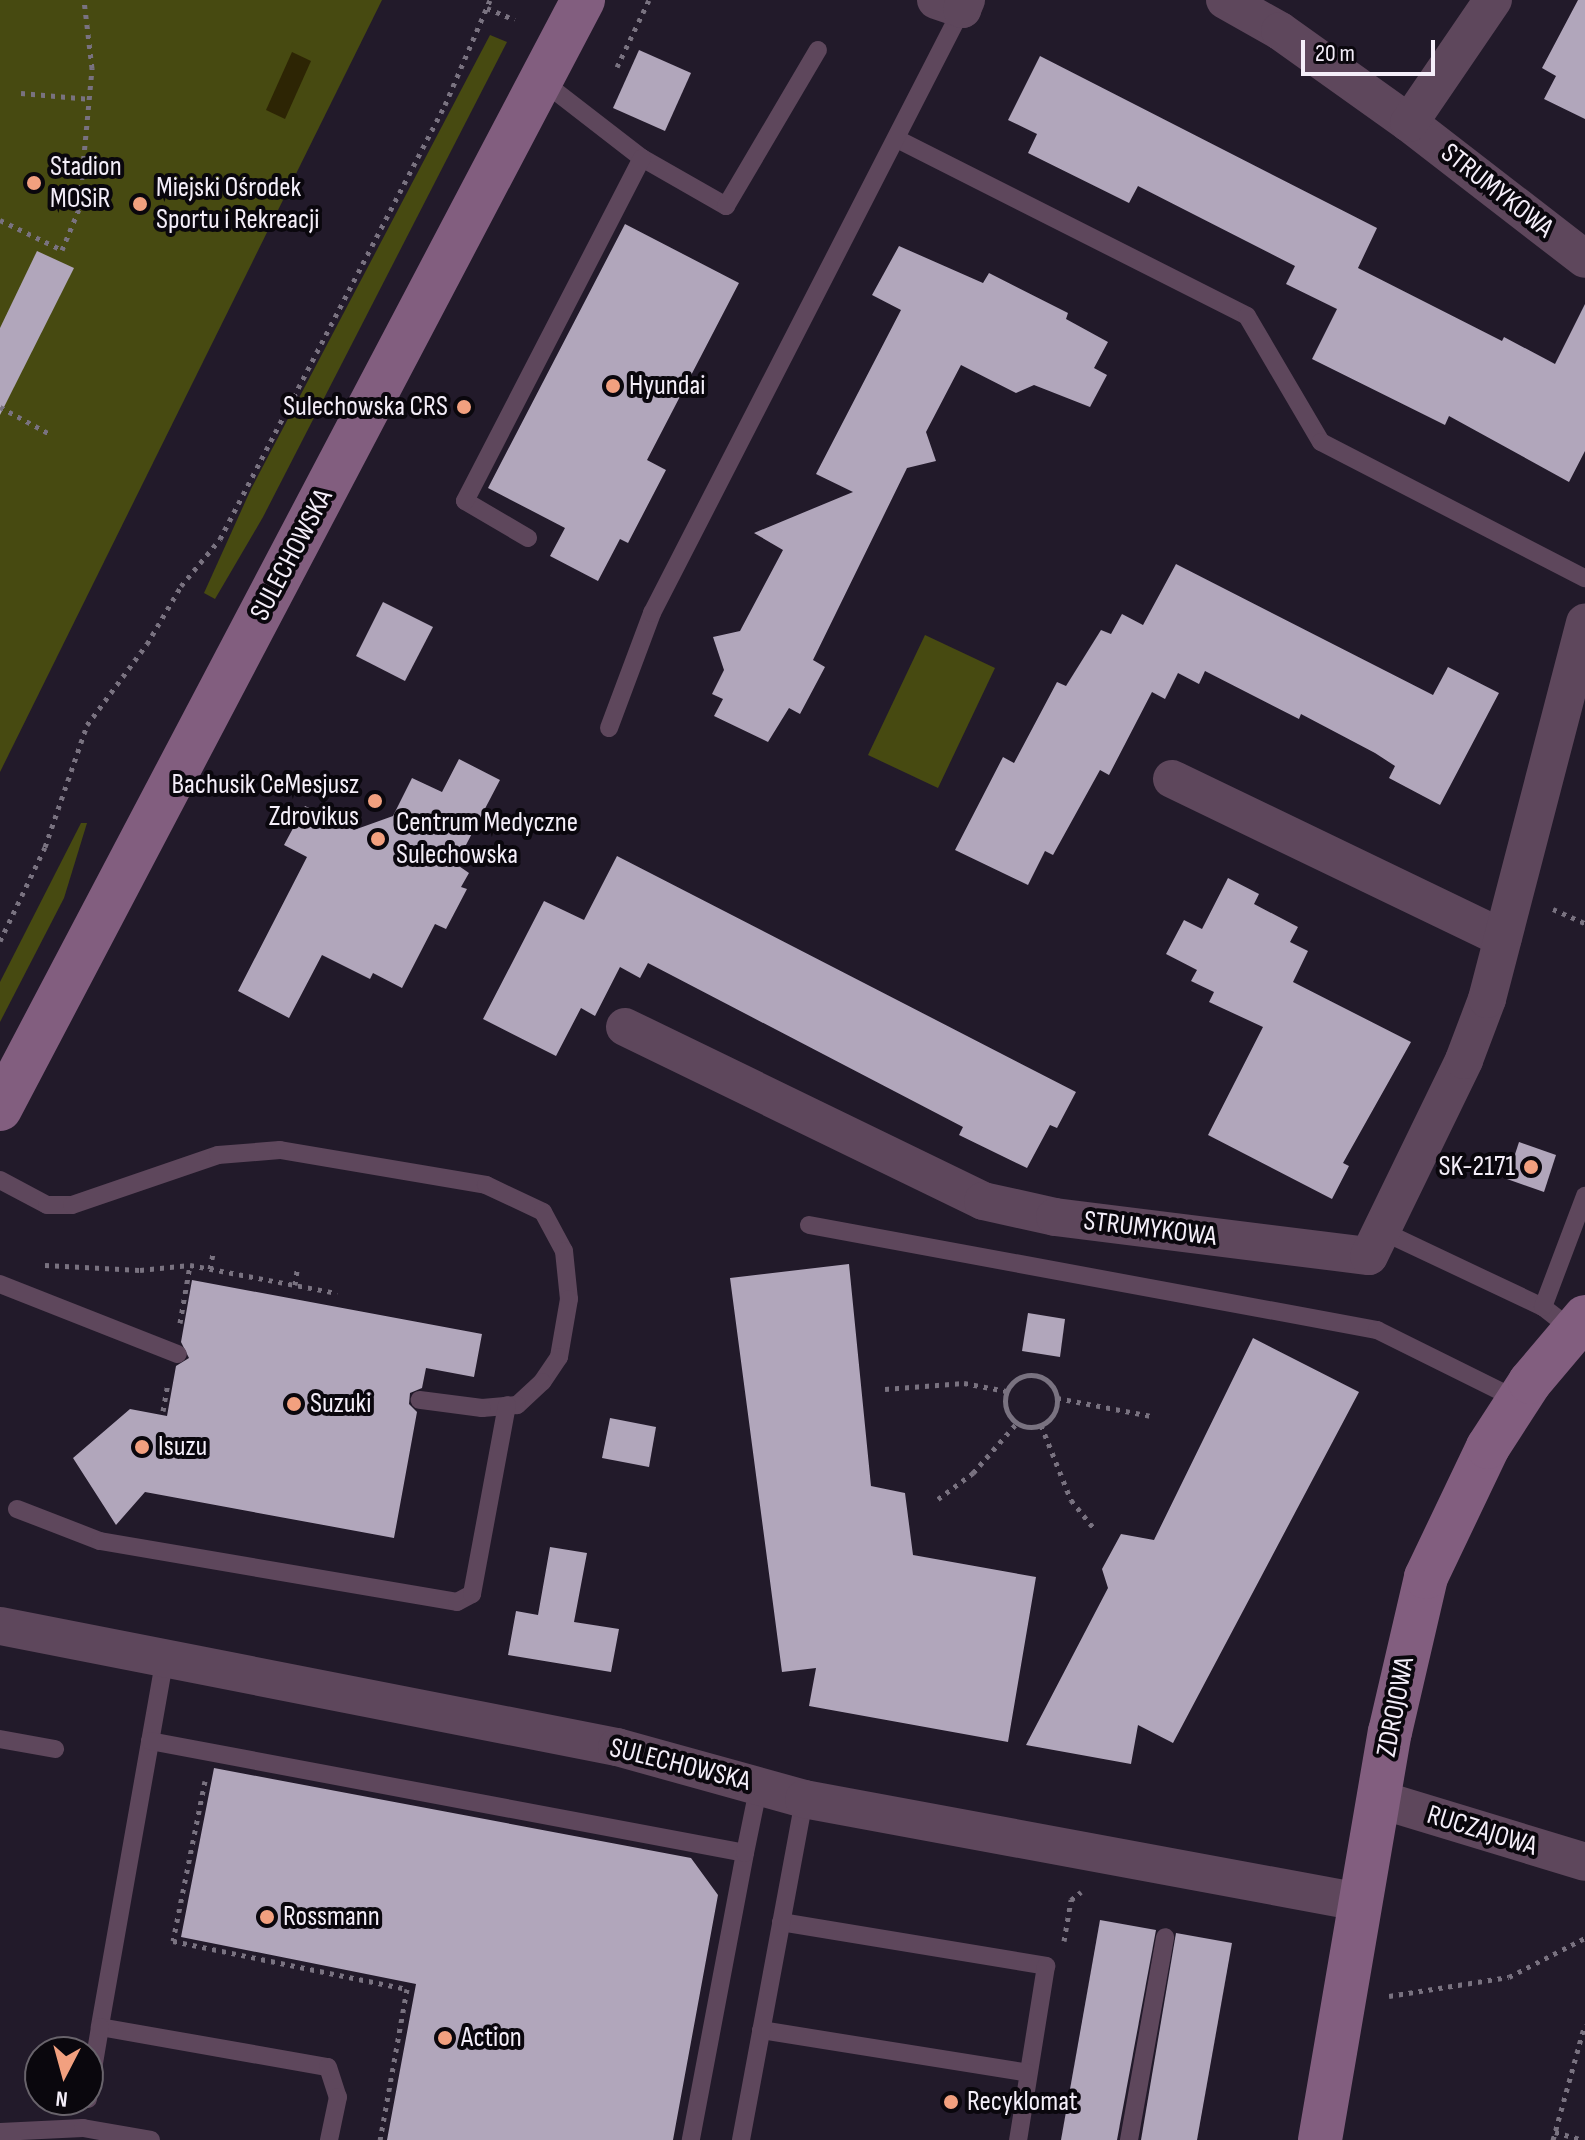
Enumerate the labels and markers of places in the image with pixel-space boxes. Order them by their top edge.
place label: Stadion MOSiR [50,150,122,216]
place label: Miejski Ośrodek Sportu i Rekreacji [156,171,320,237]
marker: Stadion MOSiR [25,174,43,192]
marker: Miejski Ośrodek Sportu i Rekreacji [131,195,149,213]
place label: Hyundai [629,369,705,403]
marker: Hyundai [604,377,622,395]
place label: Sulechowska CRS [283,390,448,424]
marker: Sulechowska CRS [455,398,473,416]
place label: Bachusik CeMesjusz Zdrovikus [171,768,359,834]
marker: Bachusik CeMesjusz Zdrovikus [366,792,384,810]
place label: Centrum Medyczne Sulechowska [396,806,578,872]
marker: Centrum Medyczne Sulechowska [367,828,389,850]
place label: SK-2171 [1439,1150,1515,1184]
marker: SK-2171 [1522,1158,1540,1176]
place label: Suzuki [310,1387,371,1421]
marker: Suzuki [285,1395,303,1413]
place label: Isuzu [158,1430,207,1464]
marker: Isuzu [133,1438,151,1456]
place label: Rossmann [283,1900,380,1934]
marker: Rossmann [258,1908,276,1926]
place label: Action [461,2021,522,2055]
marker: Action [436,2029,454,2047]
place label: Recyklomat [967,2085,1078,2119]
marker: Recyklomat [942,2093,960,2111]

